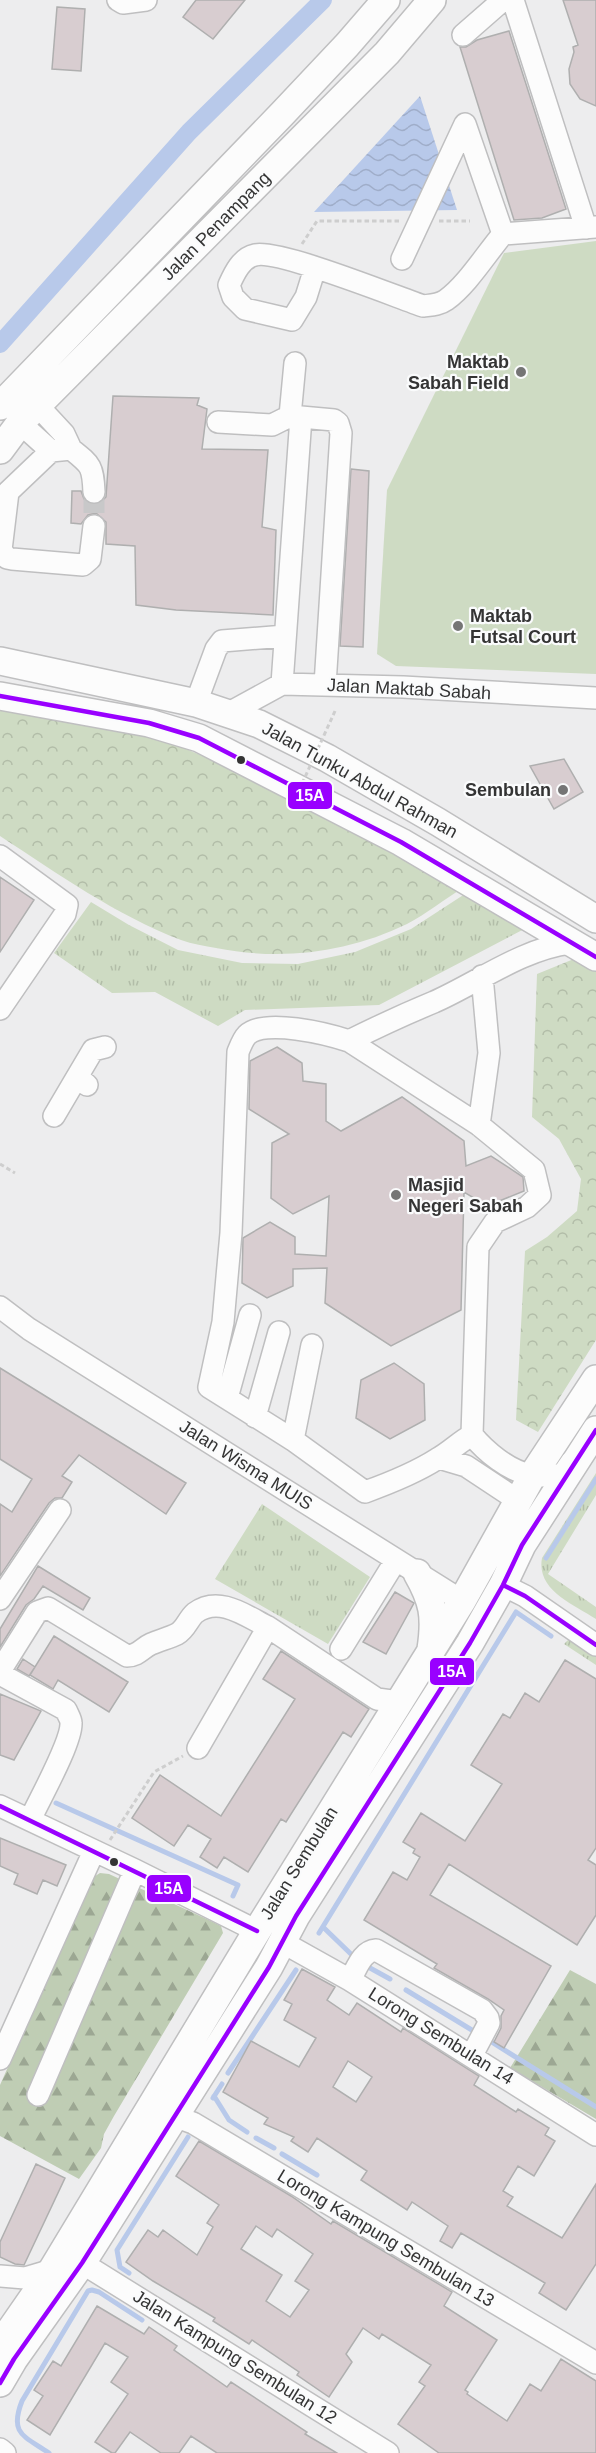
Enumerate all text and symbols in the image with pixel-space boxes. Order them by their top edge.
street label: Jalan Penampang [158,168,274,284]
place label: Maktab Sabah Field [408,352,509,393]
marker: Maktab Sabah Field [514,365,528,379]
place label: Maktab Futsal Court [470,606,576,647]
marker: Maktab Futsal Court [451,619,465,633]
street label: Jalan Maktab Sabah [327,675,491,703]
street label: Jalan Tunku Abdul Rahman [259,718,461,842]
unlabelled marker [235,754,247,766]
place label: Sembulan [465,780,551,800]
line badge: 15A [287,781,333,810]
marker: Sembulan [556,783,570,797]
text: 15A [295,787,325,804]
place label: Masjid Negeri Sabah [408,1175,523,1216]
marker: Masjid Negeri Sabah [389,1188,403,1202]
street label: Jalan Wisma MUIS [176,1416,316,1514]
line badge: 15A [429,1657,475,1686]
text: 15A [437,1663,467,1680]
street label: Jalan Sembulan [256,1803,342,1923]
unlabelled marker [108,1856,120,1868]
line badge: 15A [146,1874,192,1903]
text: 15A [154,1880,184,1897]
street label: Lorong Sembulan 14 [365,1983,517,2089]
street label: Lorong Kampung Sembulan 13 [274,2165,498,2311]
street label: Jalan Kampung Sembulan 12 [130,2286,340,2428]

